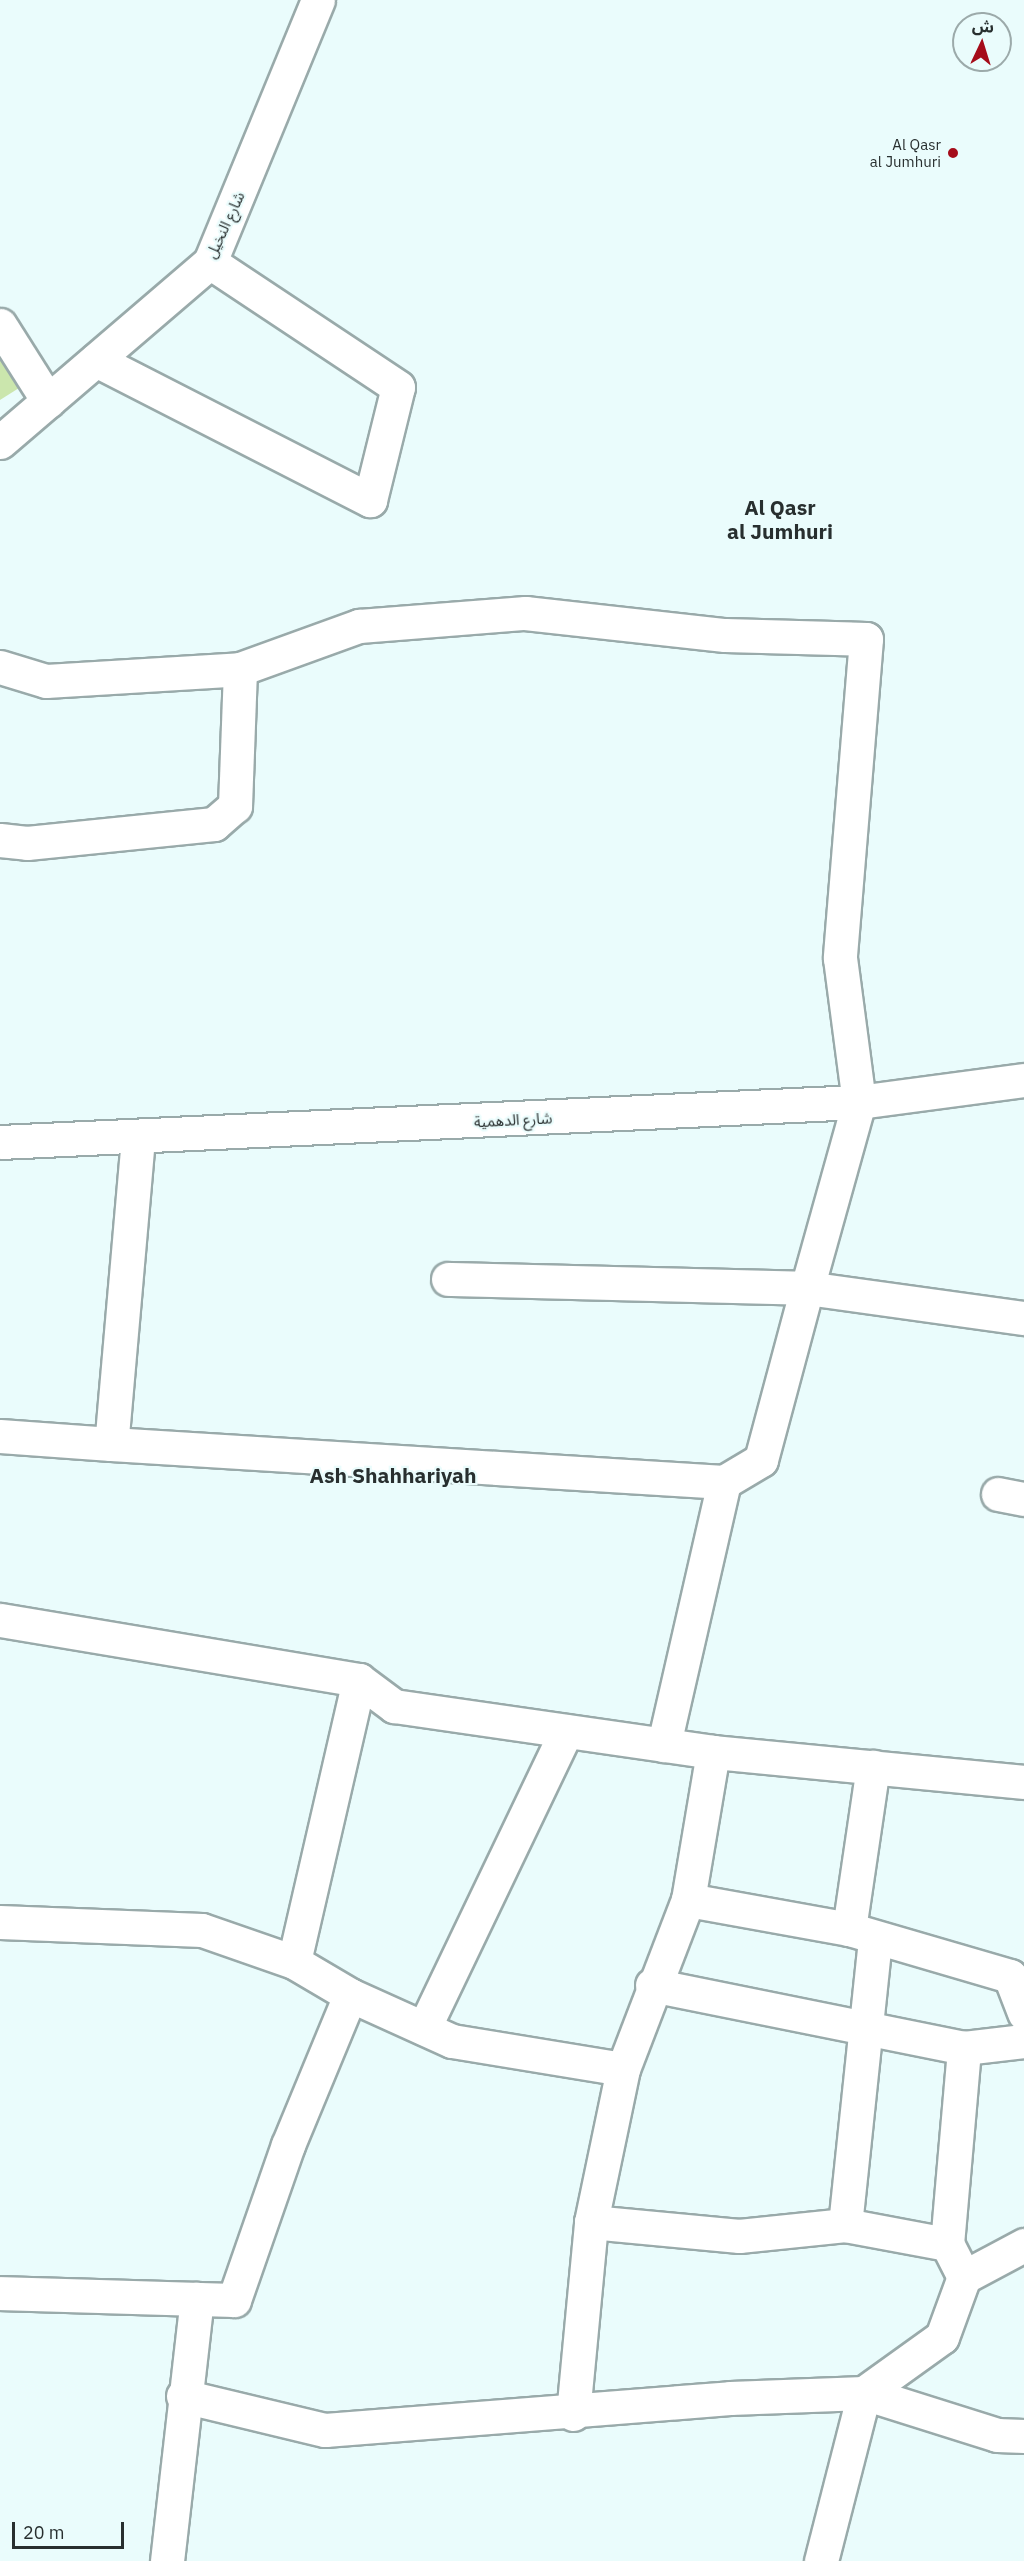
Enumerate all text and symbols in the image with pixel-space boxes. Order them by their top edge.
north arrow [952,12,1012,72]
text: ش [971,15,995,37]
place label: Al Qasr al Jumhuri [870,135,941,170]
marker: Al Qasr al Jumhuri [946,146,960,160]
street label: شارع النخيل [202,189,248,261]
district label: Al Qasr al Jumhuri [727,494,833,544]
street label: شارع الدهمية [473,1109,553,1131]
district label: Ash Shahhariyah [310,1462,476,1488]
scale bar [15,2510,128,2548]
text: 20 m [23,2521,65,2544]

